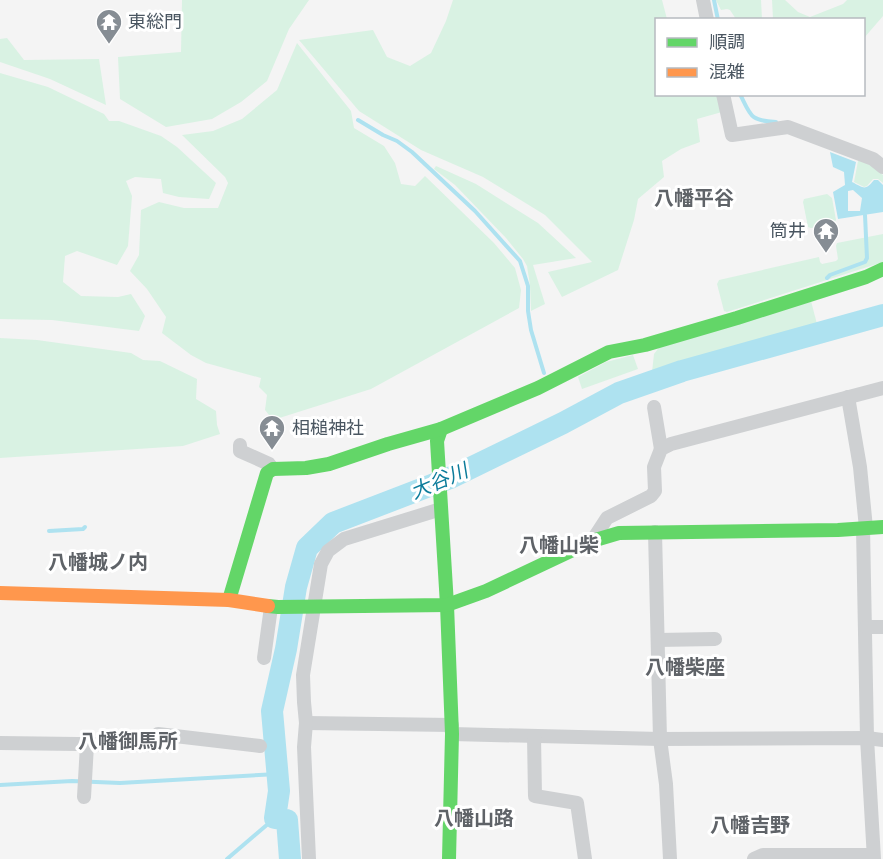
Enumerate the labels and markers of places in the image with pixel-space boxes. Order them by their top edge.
temple icon: 東総門 [94,7,124,45]
place label: 東総門 [128,12,182,32]
temple icon: 筒井 [811,216,841,254]
place label: 筒井 [770,221,806,241]
temple icon: 相槌神社 [257,413,287,451]
place label: 相槌神社 [292,418,364,438]

